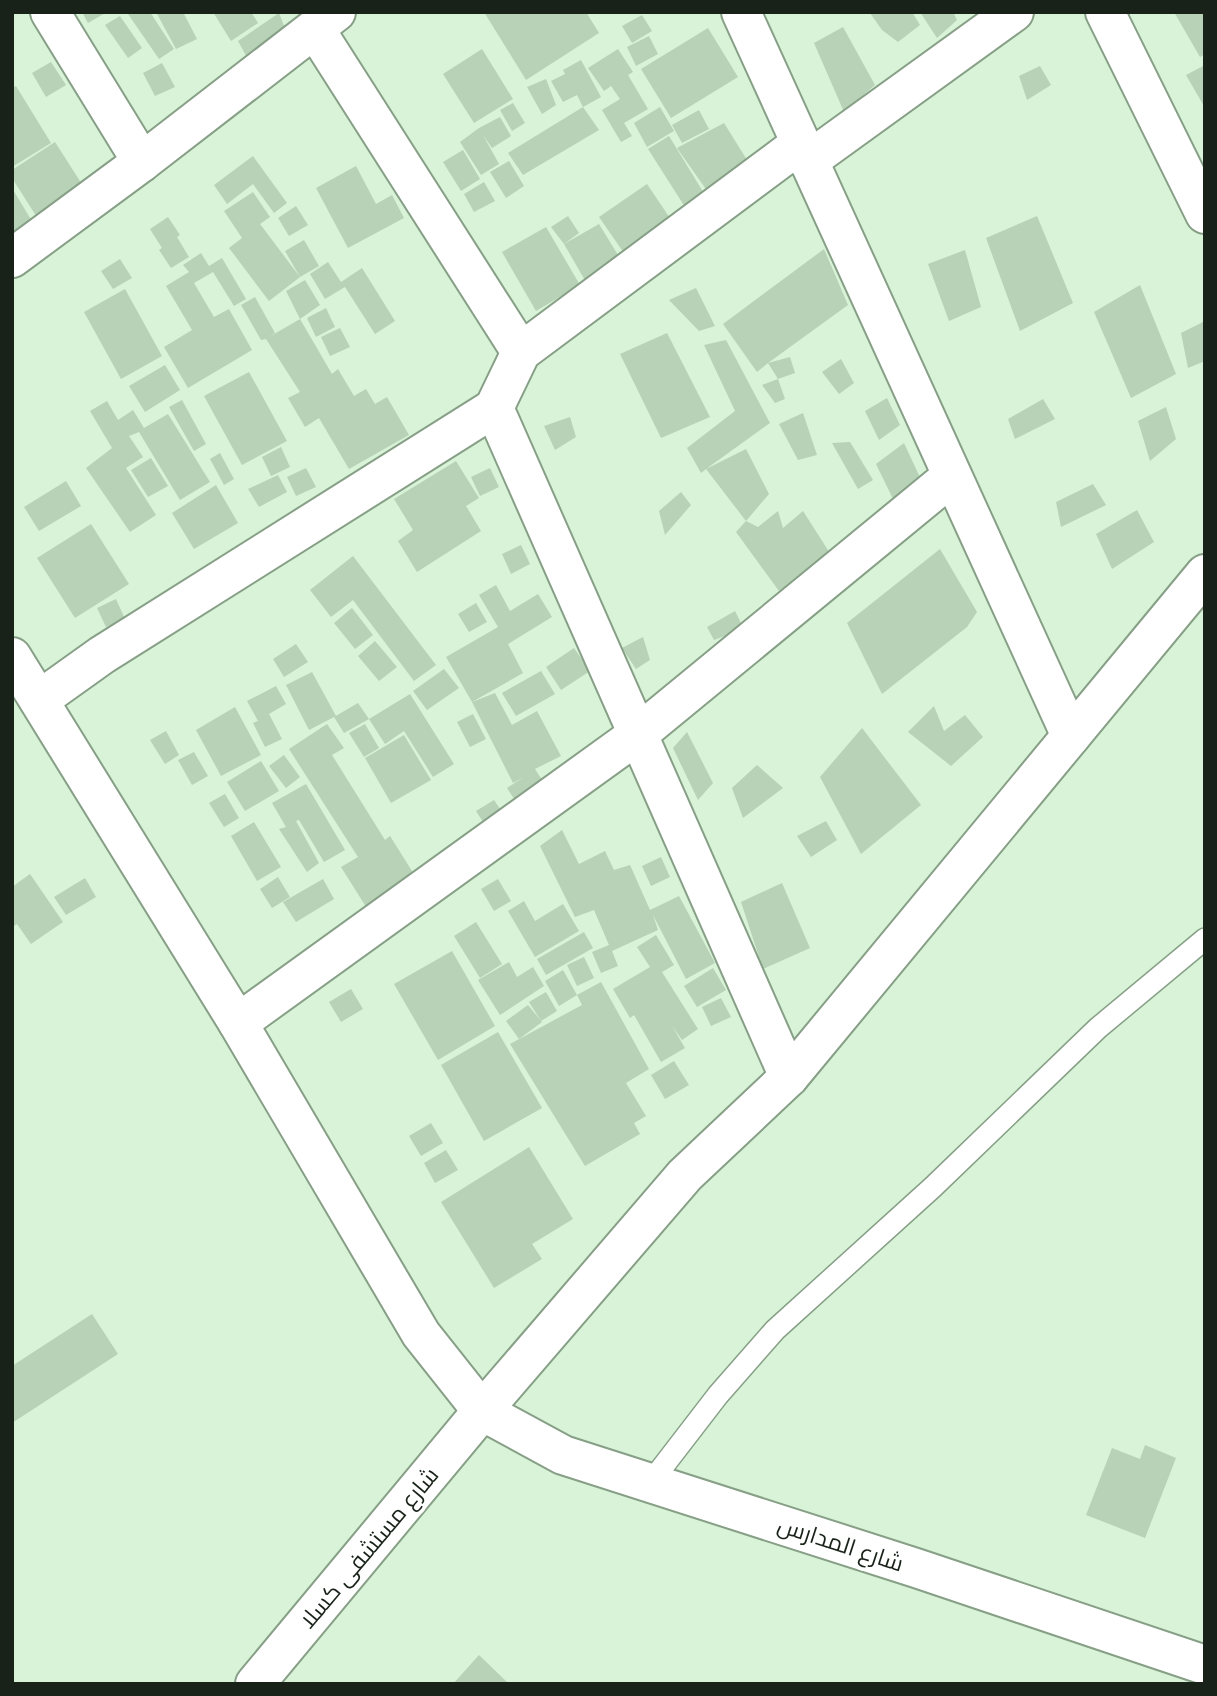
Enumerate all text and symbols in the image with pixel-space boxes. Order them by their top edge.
street label: شارع مستشفى كسلا [292,1461,446,1635]
street label: شارع المدارس [774,1509,907,1579]

